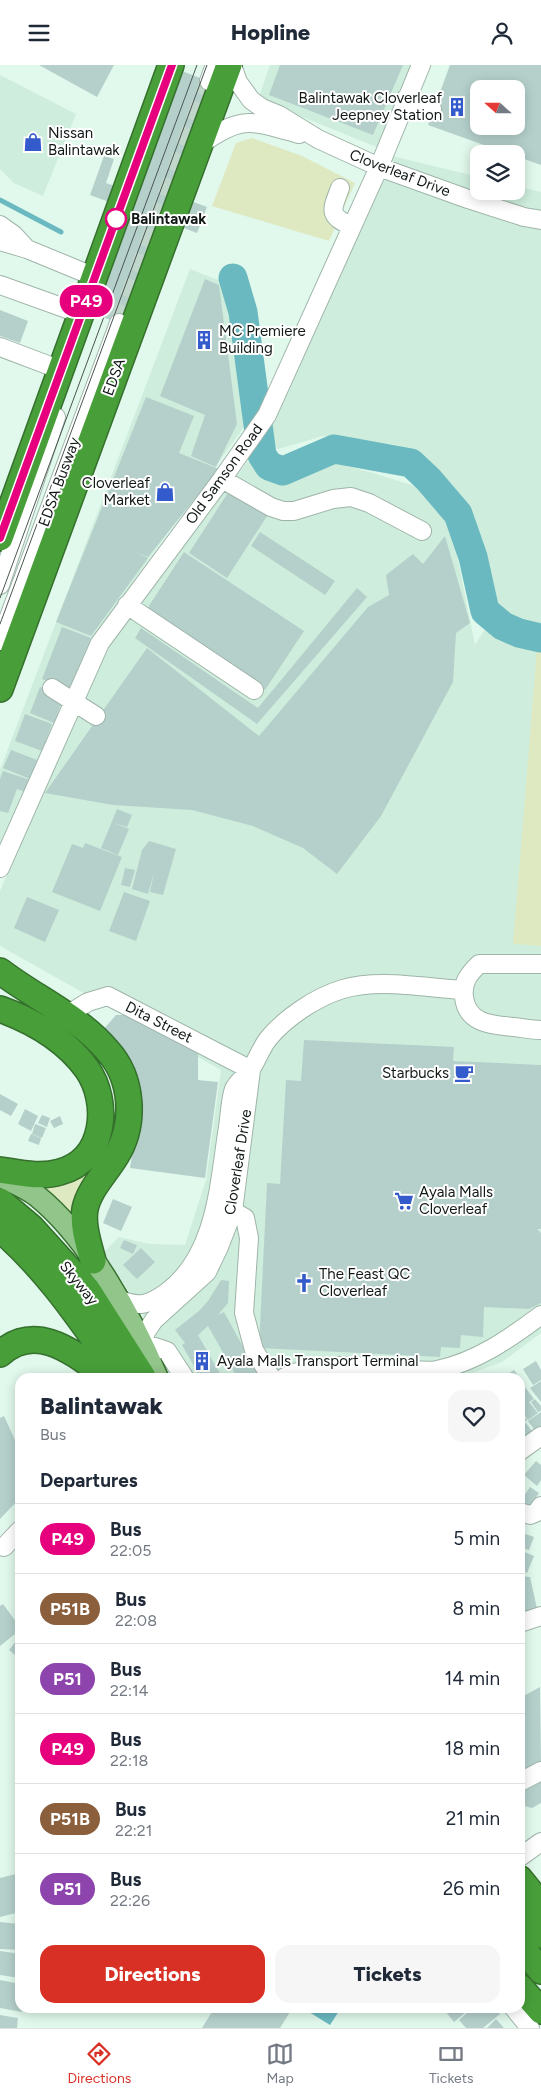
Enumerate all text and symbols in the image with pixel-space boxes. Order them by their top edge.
icon: menu [25,19,53,47]
text: Hopline [231,19,310,46]
icon: person [488,19,516,47]
north arrow [470,80,525,135]
map controls [470,80,525,200]
place label: Balintawak Cloverleaf Jeepney Station [298,89,442,124]
building icon: Balintawak Cloverleaf Jeepney Station [446,96,468,118]
place label: Nissan Balintawak [48,124,120,159]
shop icon: Nissan Balintawak [22,131,44,153]
button: layers [470,145,525,200]
street label: Cloverleaf Drive [347,146,453,200]
marker: Balintawak [105,208,127,230]
place label: Balintawak [131,210,206,228]
line badge: P49 [57,285,115,317]
text: P49 [70,290,102,312]
place label: MC Premiere Building [219,322,306,357]
building icon: MC Premiere Building [193,329,215,351]
street label: EDSA [99,356,129,398]
street label: Old Samson Road [182,420,266,528]
street label: EDSA Busway [34,435,84,529]
place label: Cloverleaf Market [82,474,150,509]
shop icon: Cloverleaf Market [154,481,176,503]
street label: Dita Street [122,997,196,1047]
cafe icon: Starbucks [453,1062,475,1084]
place label: Starbucks [382,1064,449,1082]
street label: Cloverleaf Drive [221,1108,255,1216]
place label: Ayala Malls Cloverleaf [419,1183,493,1218]
supermarket icon: Ayala Malls Cloverleaf [393,1190,415,1212]
street label: Skyway [56,1257,102,1309]
place label: The Feast QC Cloverleaf [319,1265,411,1300]
church icon: The Feast QC Cloverleaf [293,1272,315,1294]
building icon: Ayala Malls Transport Terminal [191,1350,213,1372]
place label: Ayala Malls Transport Terminal [217,1352,419,1370]
button: heart [448,1390,500,1442]
text: Balintawak [40,1391,163,1420]
text: Bus [40,1425,66,1444]
text: Departures [40,1469,138,1492]
text: Bus [110,1518,141,1541]
text: 5 min [453,1527,500,1550]
text: P49 [51,1528,84,1550]
text: 22:05 [110,1541,151,1560]
text: Bus [115,1588,146,1611]
text: 8 min [452,1597,500,1620]
text: P51B [50,1598,90,1620]
text: 22:08 [115,1611,157,1630]
text: Bus [110,1658,141,1681]
text: 14 min [444,1667,500,1690]
text: P51 [53,1668,82,1690]
text: 22:14 [110,1681,148,1700]
text: Bus [110,1728,141,1751]
text: 18 min [445,1737,500,1760]
text: P49 [51,1738,84,1760]
text: 22:18 [110,1751,148,1770]
text: Bus [115,1798,146,1821]
text: 21 min [446,1807,500,1830]
text: P51B [50,1808,90,1830]
text: 22:21 [115,1821,152,1840]
text: Bus [110,1868,141,1891]
text: 26 min [443,1877,500,1900]
text: P51 [53,1878,82,1900]
text: 22:26 [110,1891,150,1910]
button: Directions [40,1945,265,2003]
button: Tickets [275,1945,500,2003]
tab: Directions [67,2040,131,2087]
tab: Map [266,2040,294,2087]
tab: Tickets [429,2040,474,2087]

